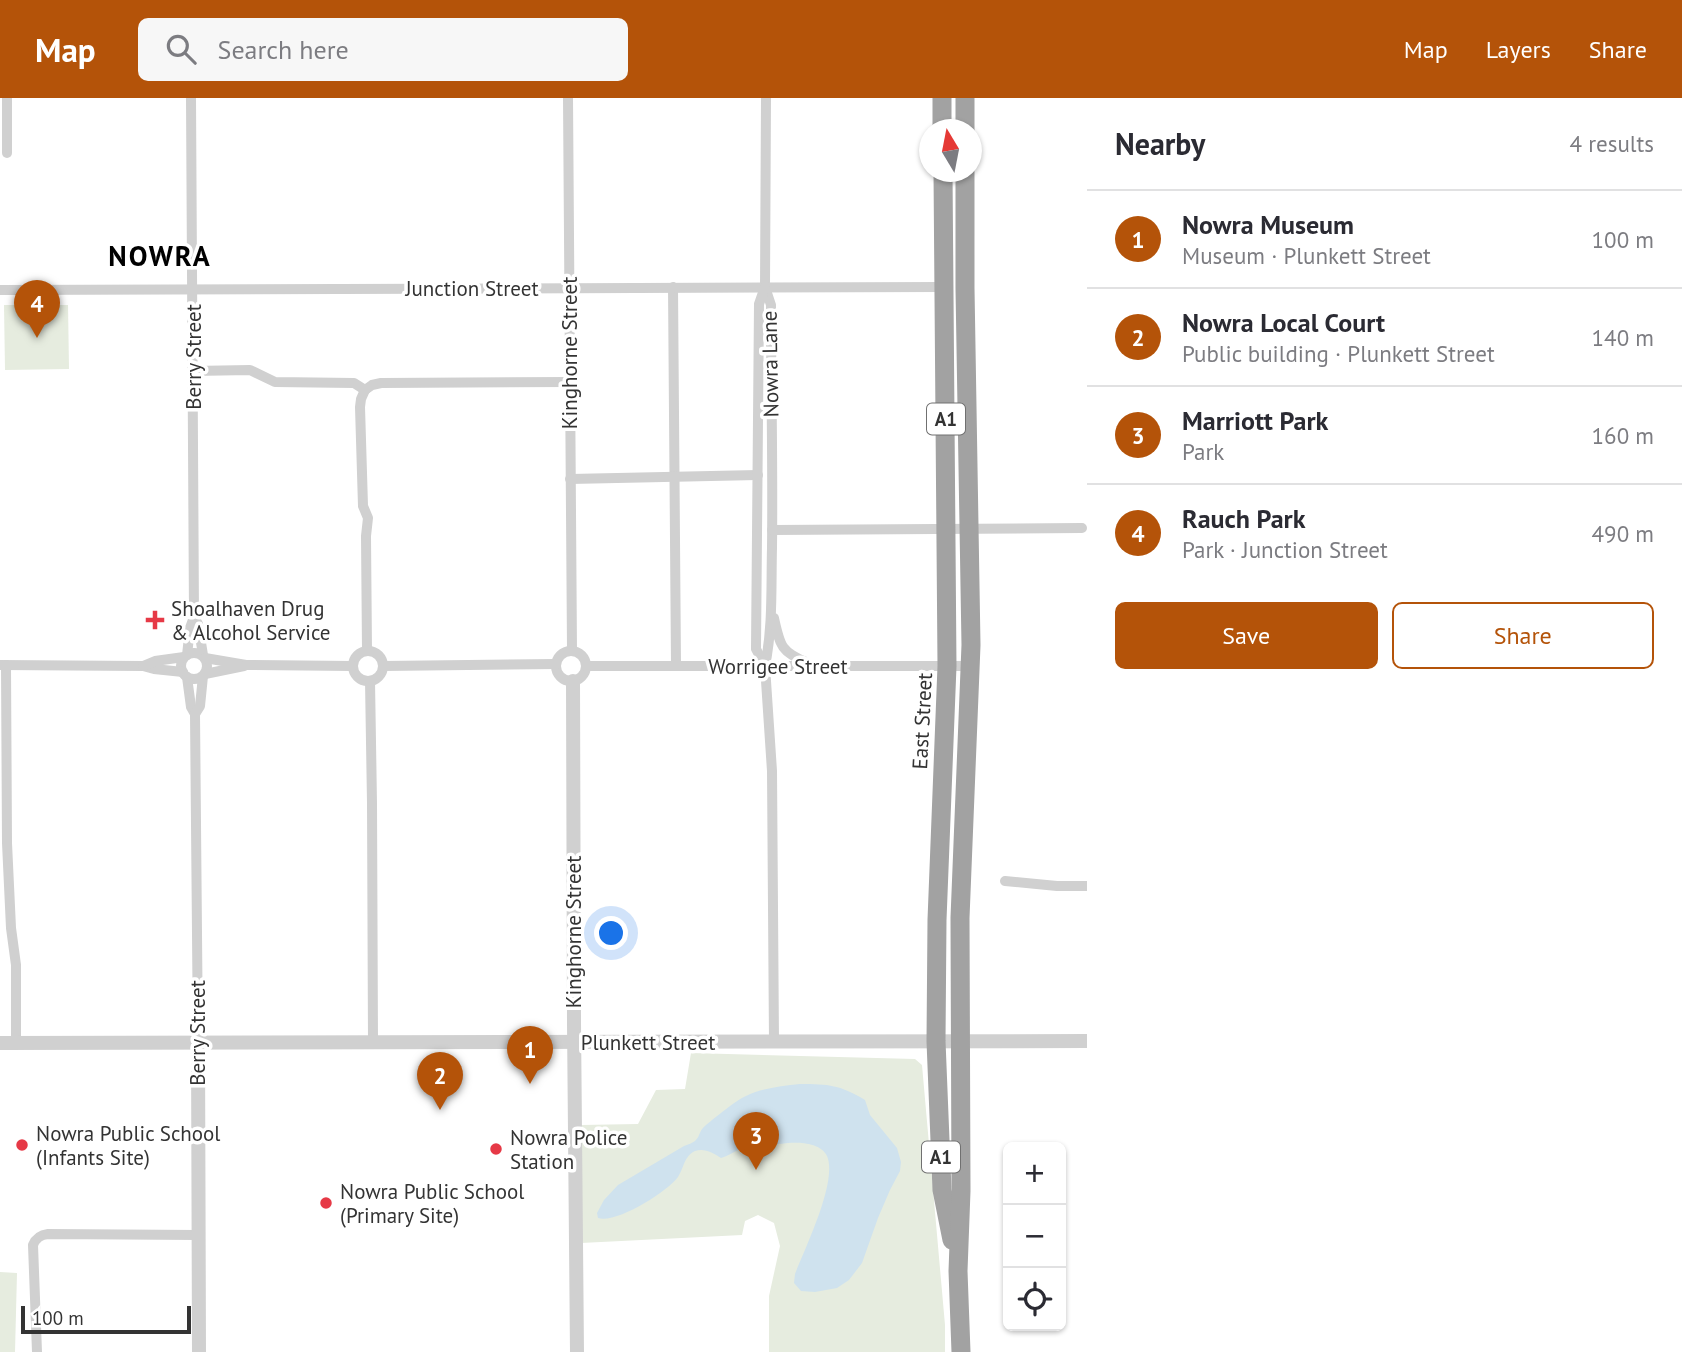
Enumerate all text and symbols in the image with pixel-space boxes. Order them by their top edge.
search box [138,18,628,81]
text: Map [35,28,96,71]
icon: search [162,30,200,68]
text: Search here [218,33,349,66]
text: Map [1404,34,1448,65]
text: Layers [1486,34,1551,65]
text: Share [1589,34,1647,65]
north arrow [919,119,982,182]
text: Nearby [1115,124,1205,163]
text: 4 results [1570,129,1654,158]
text: Nowra Museum [1182,208,1354,241]
text: 1 [1131,225,1145,254]
text: 100 m [1592,225,1654,254]
district label: NOWRA [108,237,212,274]
text: Museum · Plunkett Street [1182,241,1431,270]
street label: Junction Street [404,275,539,302]
street label: Kinghorne Street [556,277,583,429]
pin: 4 [14,280,60,338]
street label: Berry Street [180,304,207,410]
text: Nowra Local Court [1182,306,1385,339]
street label: Nowra Lane [756,310,784,418]
text: 2 [1131,323,1145,352]
text: 140 m [1592,323,1654,352]
text: Public building · Plunkett Street [1182,339,1495,368]
road number: A1 [927,404,965,434]
text: Marriott Park [1182,404,1328,437]
text: 3 [1131,421,1145,450]
text: 160 m [1592,421,1654,450]
text: Park [1182,437,1224,466]
text: Rauch Park [1182,502,1305,535]
text: 4 [1131,519,1145,548]
text: 490 m [1592,519,1654,548]
text: Park · Junction Street [1182,535,1388,564]
place label: Shoalhaven Drug & Alcohol Service [171,595,331,646]
button: Save [1115,602,1378,669]
button: Share [1392,602,1654,669]
marker: Shoalhaven Drug & Alcohol Service [145,610,165,630]
street label: Worrigee Street [708,653,848,680]
street label: East Street [906,672,938,770]
street label: Kinghorne Street [560,856,587,1008]
your location [594,916,628,950]
street label: Berry Street [184,980,211,1086]
pin: 1 [507,1026,553,1084]
street label: Plunkett Street [581,1029,715,1056]
pin: 2 [417,1052,463,1110]
pin: 3 [733,1112,779,1170]
place label: Nowra Public School (Infants Site) [36,1120,221,1171]
place label: Nowra Police Station [510,1124,627,1175]
marker: Nowra Public School (Infants Site) [14,1137,30,1153]
marker: Nowra Police Station [488,1141,504,1157]
road number: A1 [922,1142,960,1172]
map controls [1003,1142,1066,1331]
button: + [1003,1142,1066,1205]
place label: Nowra Public School (Primary Site) [340,1178,525,1229]
marker: Nowra Public School (Primary Site) [318,1195,334,1211]
button: − [1003,1205,1066,1268]
button: locate [1003,1268,1066,1331]
scale bar [21,1303,191,1335]
text: 100 m [32,1306,84,1330]

